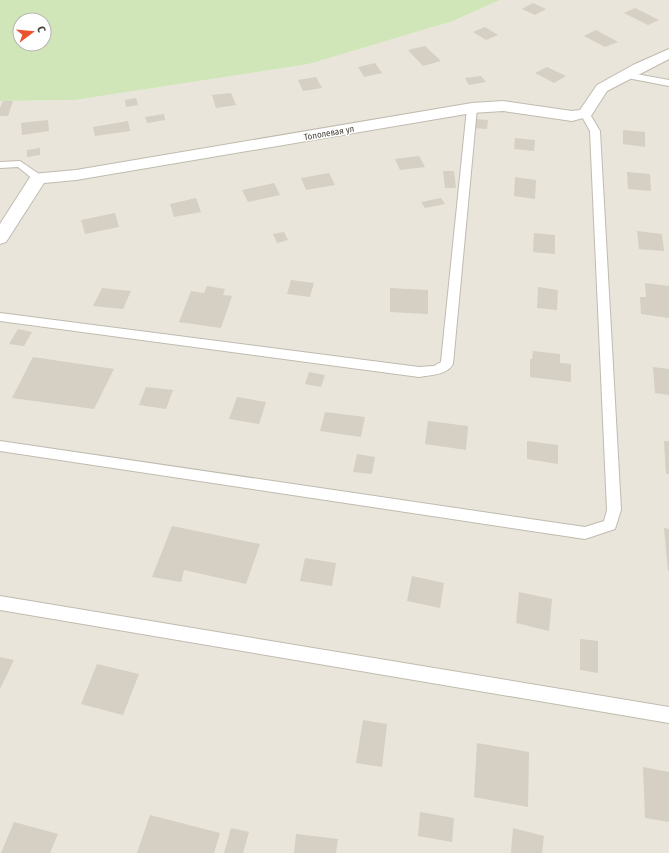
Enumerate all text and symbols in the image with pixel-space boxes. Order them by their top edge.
north arrow [12,12,52,52]
text: С [34,25,48,34]
street label: Тополевая ул [303,124,355,142]

